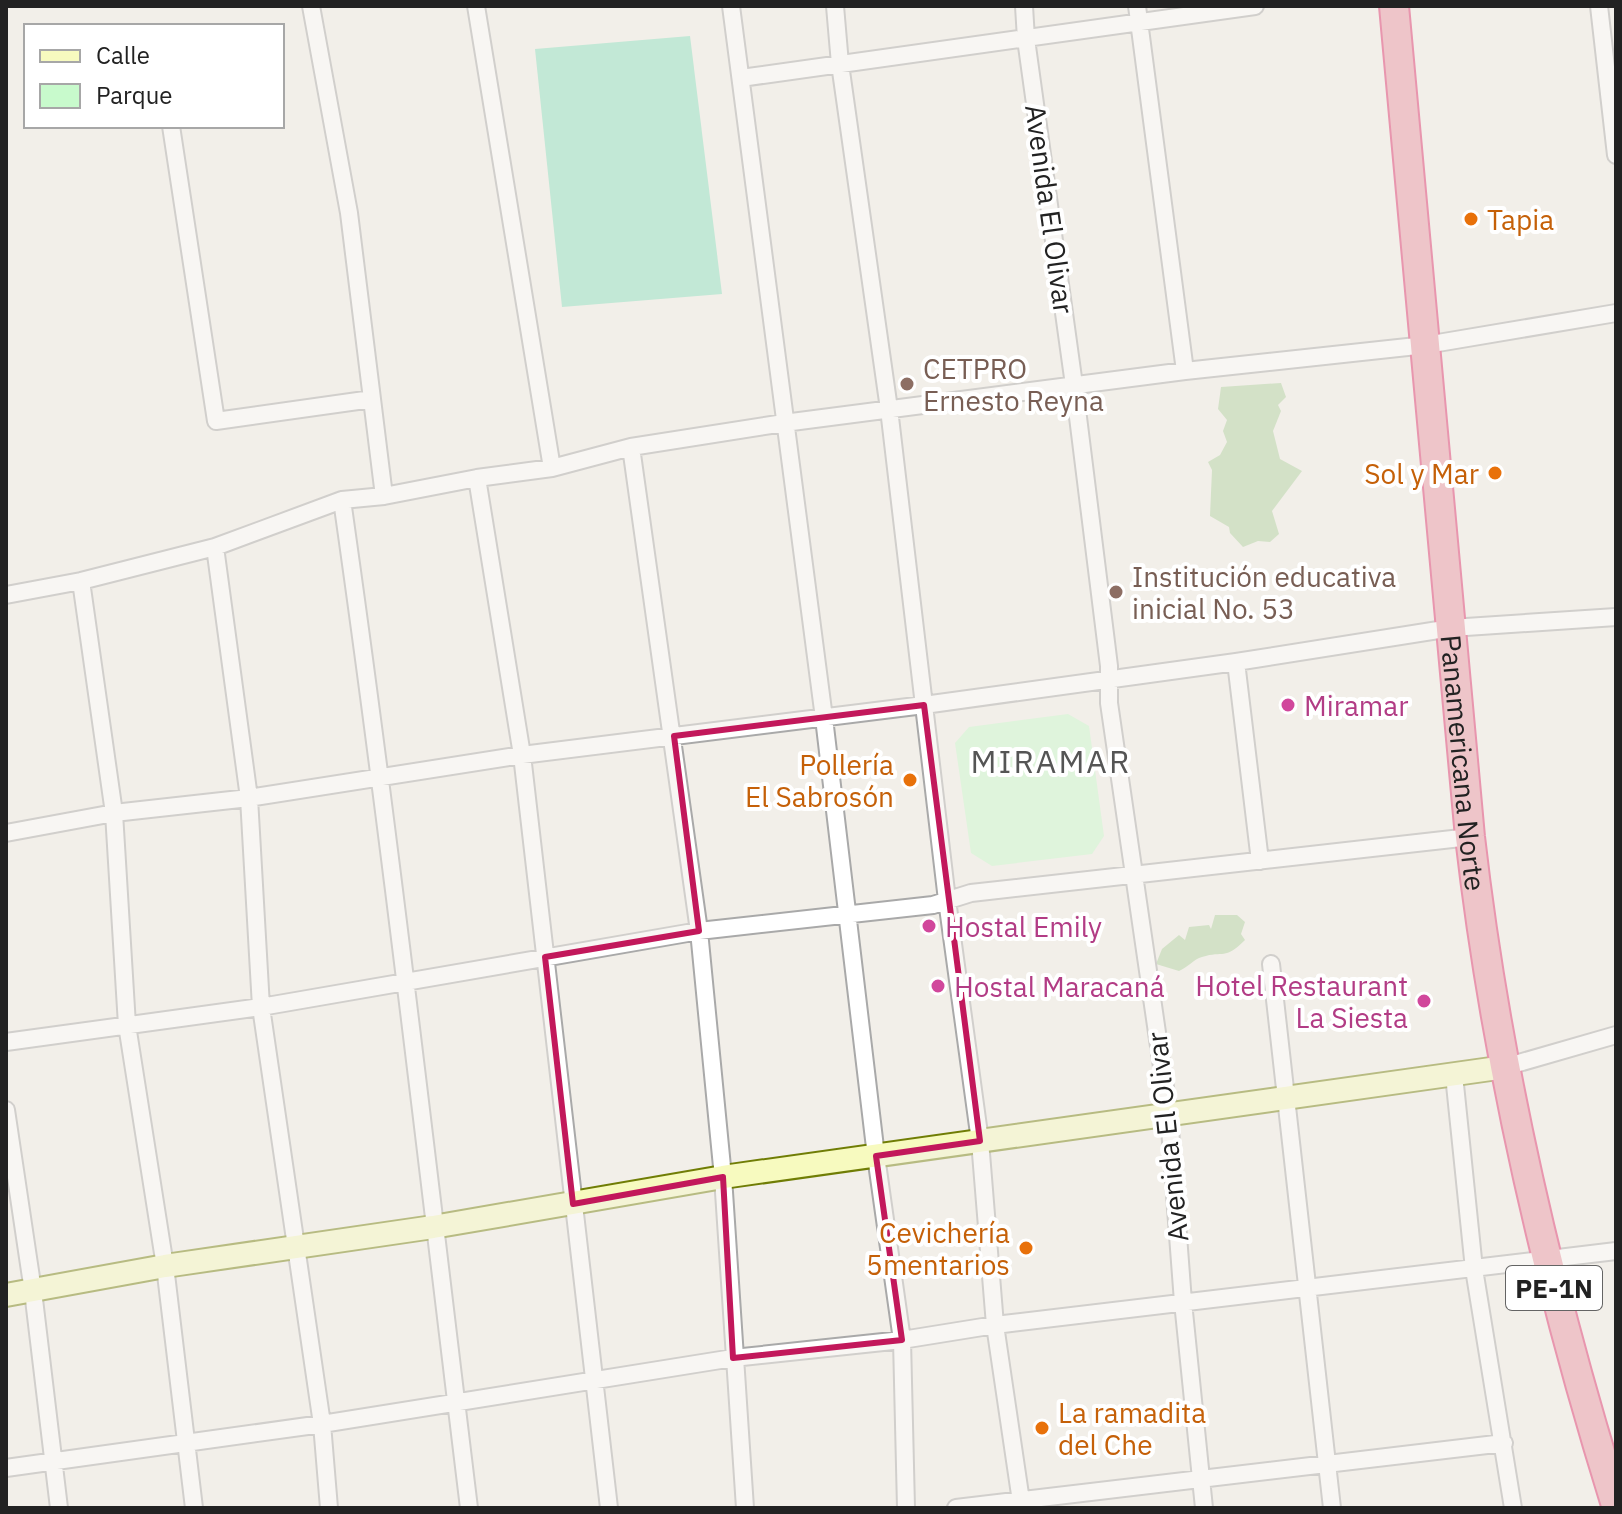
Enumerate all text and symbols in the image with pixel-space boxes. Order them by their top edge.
legend [24,24,284,128]
text: Calle [96,39,150,71]
text: Parque [96,79,173,111]
street label: Avenida El Olivar [1017,102,1083,316]
place label: Tapia [1487,201,1554,238]
marker: Tapia [1462,210,1480,228]
place label: CETPRO Ernesto Reyna [923,350,1104,419]
marker: CETPRO Ernesto Reyna [898,375,916,393]
place label: Sol y Mar [1364,455,1479,492]
marker: Sol y Mar [1486,464,1504,482]
place label: Institución educativa inicial No. 53 [1132,558,1396,627]
marker: Institución educativa inicial No. 53 [1107,583,1125,601]
street label: Panamericana Norte [1433,633,1495,893]
place label: Miramar [1304,687,1409,724]
marker: Miramar [1279,696,1297,714]
district label: MIRAMAR [971,740,1131,782]
place label: Pollería El Sabrosón [745,746,894,815]
marker: Pollería El Sabrosón [901,771,919,789]
place label: Hostal Emily [945,908,1102,945]
marker: Hostal Emily [920,917,938,935]
place label: Hotel Restaurant La Siesta [1195,967,1408,1036]
place label: Hostal Maracaná [954,968,1165,1005]
marker: Hostal Maracaná [929,977,947,995]
marker: Hotel Restaurant La Siesta [1415,992,1433,1010]
street label: Avenida El Olivar [1138,1030,1196,1244]
place label: Cevichería 5mentarios [866,1214,1010,1283]
marker: Cevichería 5mentarios [1017,1239,1035,1257]
road number: PE-1N [1506,1266,1602,1310]
place label: La ramadita del Che [1058,1394,1206,1463]
marker: La ramadita del Che [1033,1419,1051,1437]

